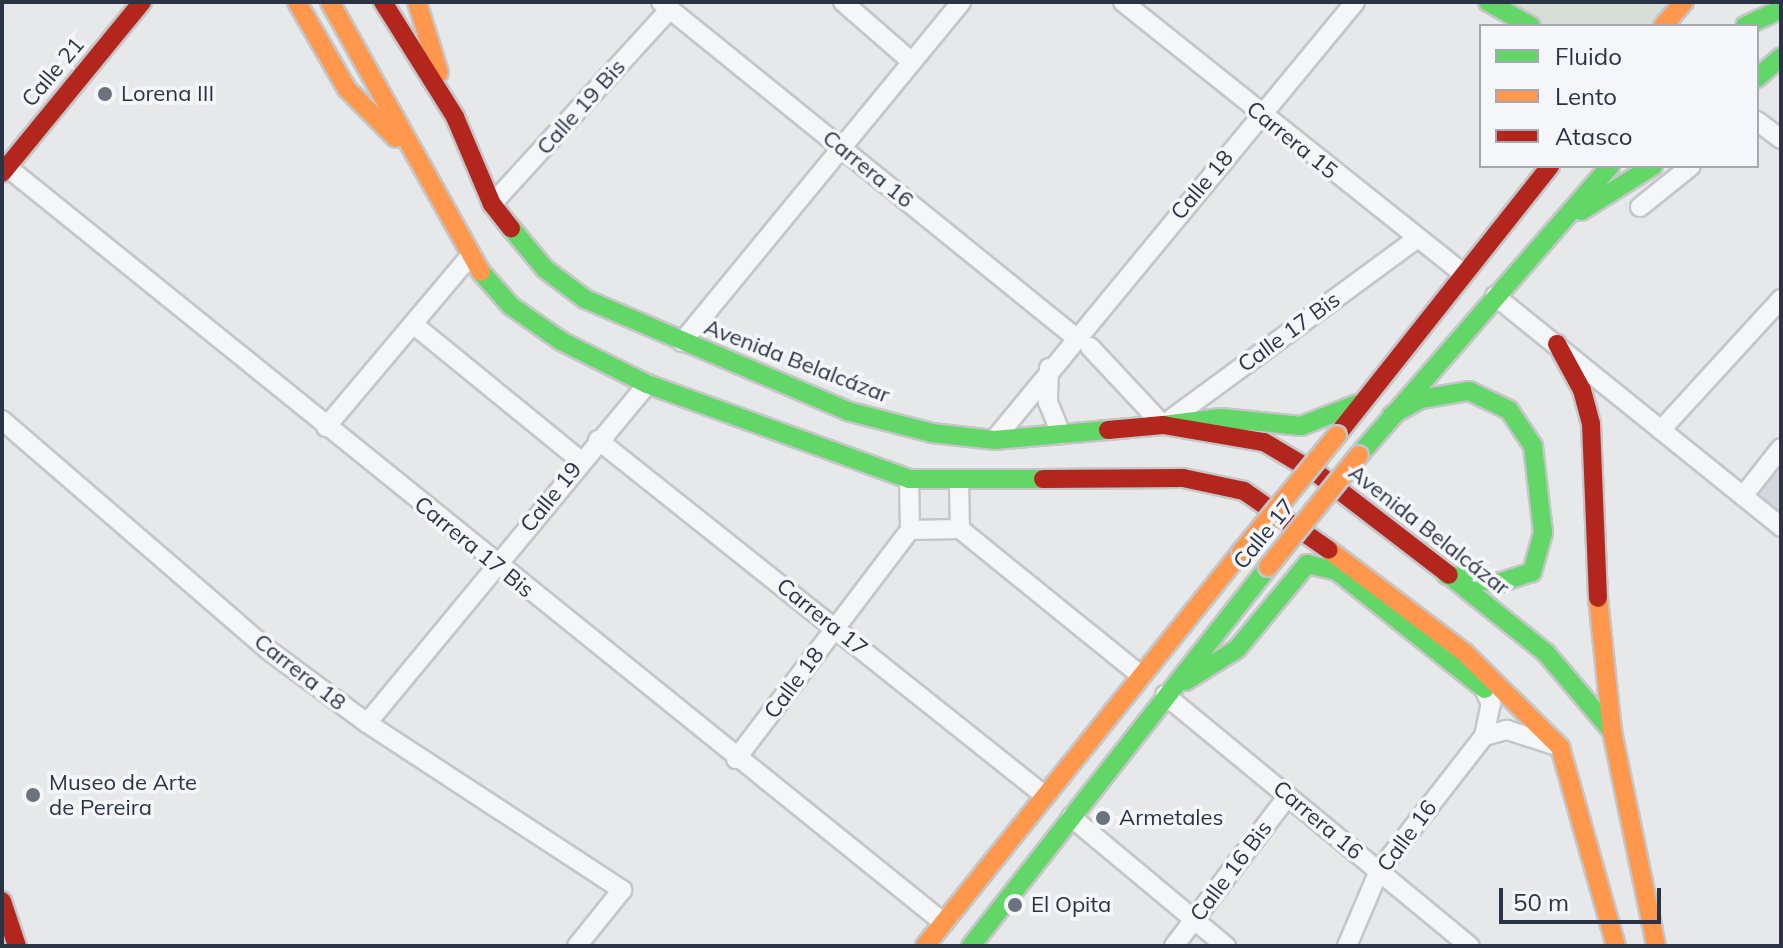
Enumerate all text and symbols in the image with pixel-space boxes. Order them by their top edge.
legend [1479,24,1759,168]
street label: Calle 21 [16,32,90,112]
text: Fluido [1555,41,1622,71]
street label: Calle 19 Bis [531,54,631,160]
place label: Lorena III [121,81,214,107]
text: Lento [1555,81,1617,111]
marker: Lorena III [96,85,114,103]
street label: Carrera 15 [1241,95,1343,185]
text: Atasco [1555,121,1632,151]
street label: Carrera 16 [817,124,919,214]
street label: Calle 18 [1165,145,1239,225]
street label: Calle 17 Bis [1233,286,1345,378]
street label: Avenida Belalcázar [701,313,893,409]
street label: Calle 19 [515,457,587,537]
street label: Avenida Belalcázar [1343,459,1515,601]
street label: Carrera 17 Bis [409,491,539,603]
street label: Calle 17 [1228,494,1300,574]
street label: Carrera 17 [771,572,873,662]
street label: Carrera 18 [249,628,351,716]
street label: Calle 18 [759,642,829,724]
place label: Museo de Arte de Pereira [49,769,197,820]
street label: Carrera 16 [1268,775,1368,865]
marker: Museo de Arte de Pereira [24,786,42,804]
street label: Calle 16 [1372,795,1442,877]
place label: Armetales [1119,805,1223,831]
marker: Armetales [1094,809,1112,827]
street label: Calle 16 Bis [1185,815,1277,927]
scale bar [1503,872,1665,922]
text: 50 m [1513,887,1569,917]
place label: El Opita [1031,892,1111,918]
marker: El Opita [1006,896,1024,914]

